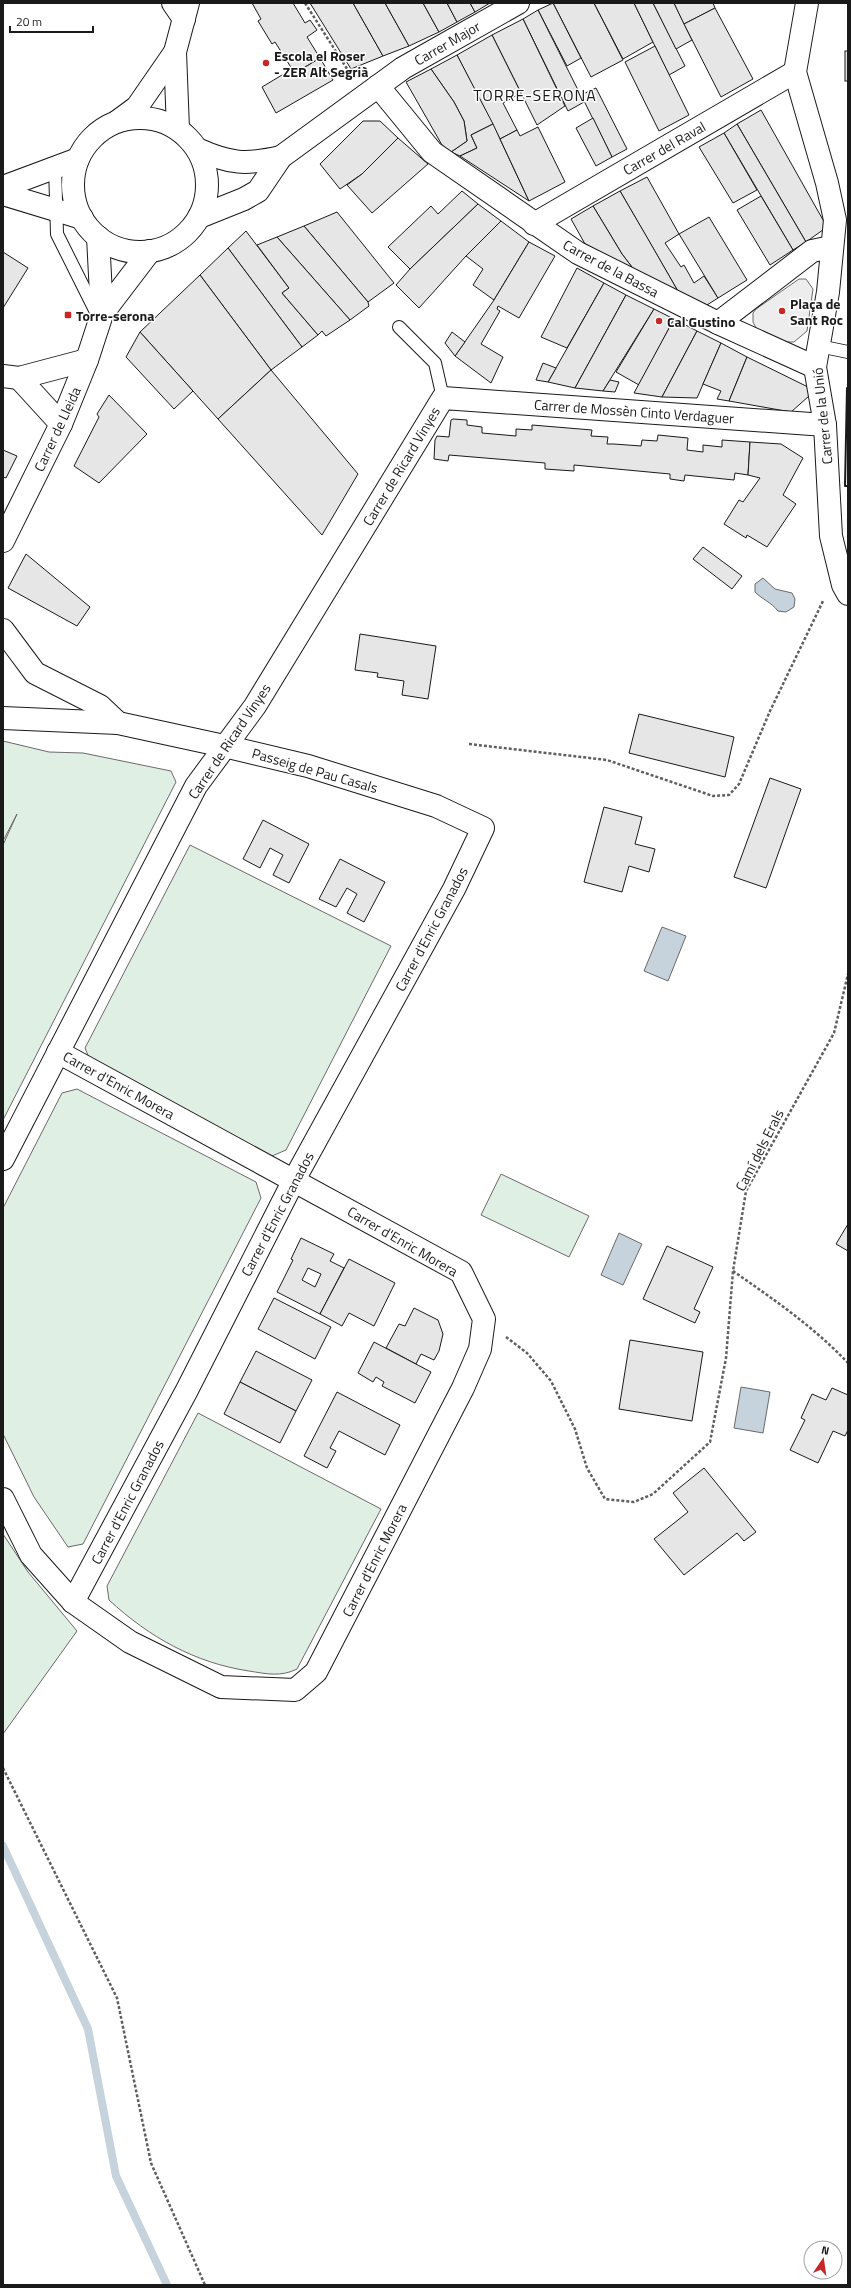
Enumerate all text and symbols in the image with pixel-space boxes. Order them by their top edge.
scale bar [10,8,93,34]
text: 20 m [16,12,42,31]
street label: Carrer Major [410,16,484,70]
place label: Escola el Roser - ZER Alt Segrià [274,45,368,82]
marker: Escola el Roser - ZER Alt Segrià [261,58,271,68]
district label: TORRE-SERONA [473,83,597,107]
street label: Carrer del Raval [619,116,709,180]
street label: Carrer de la Bassa [559,234,663,302]
place label: Plaça de Sant Roc [790,293,843,330]
place label: Torre-serona [76,305,154,326]
marker: Plaça de Sant Roc [777,306,787,316]
marker: Torre-serona [63,310,73,320]
place label: Cal Gustino [667,311,735,332]
marker: Cal Gustino [654,316,664,326]
street label: Carrer de la Unió [806,367,838,465]
street label: Carrer de Lleida [28,383,86,475]
street label: Carrer de Mossèn Cinto Verdaguer [533,394,735,428]
street label: Carrer de Ricard Vinyes [357,402,445,530]
street label: Carrer de Ricard Vinyes [182,679,276,803]
street label: Passeig de Pau Casals [250,742,380,798]
street label: Carrer d'Enric Granados [389,863,473,995]
street label: Carrer d'Enric Morera [59,1046,179,1124]
street label: Camí dels Erals [729,1106,789,1194]
street label: Carrer d'Enric Granados [235,1148,319,1280]
street label: Carrer d'Enric Morera [344,1201,462,1281]
street label: Carrer d'Enric Granados [85,1436,169,1568]
street label: Carrer d'Enric Morera [336,1500,412,1620]
north arrow [803,2240,843,2280]
text: N [820,2242,831,2259]

